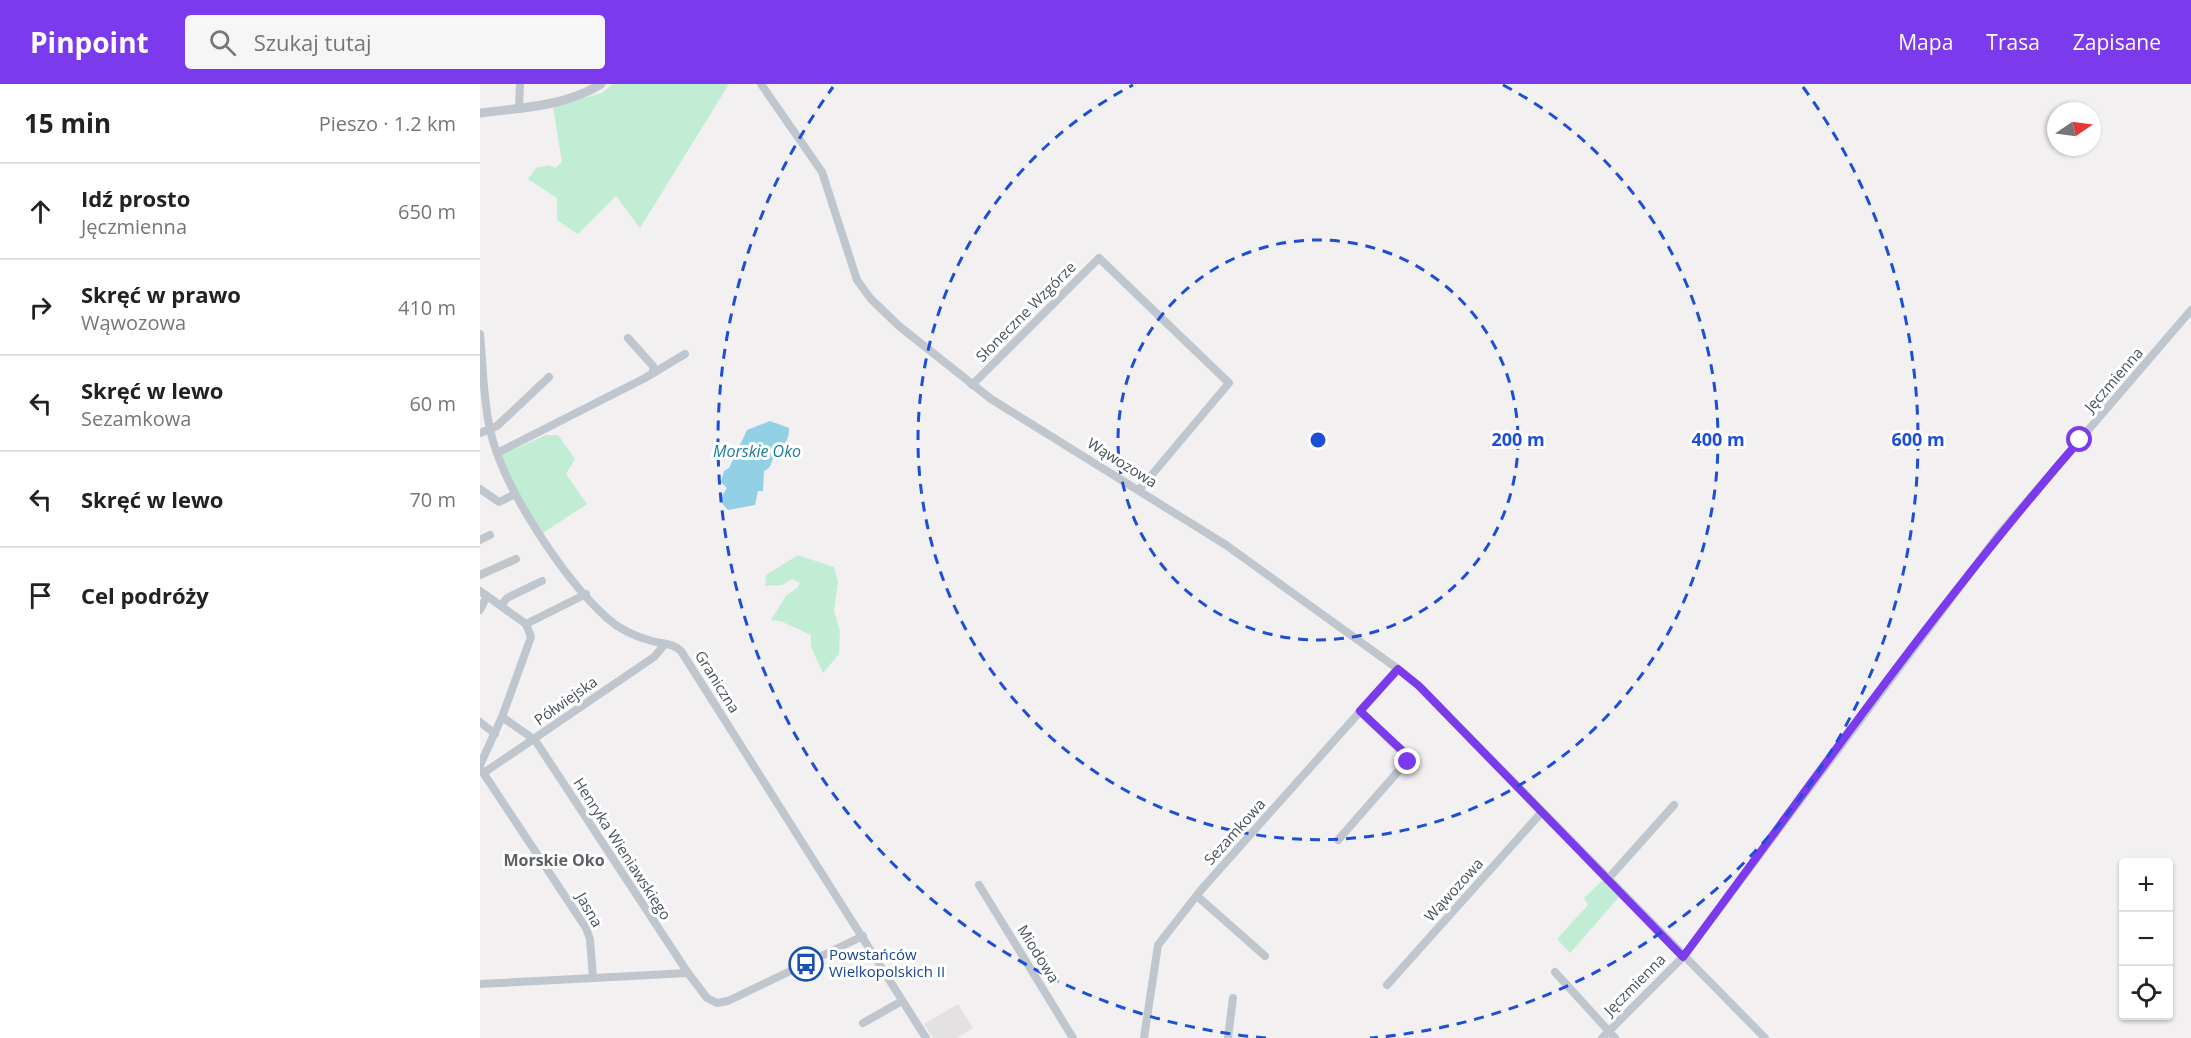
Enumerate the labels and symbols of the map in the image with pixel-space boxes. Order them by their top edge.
north arrow [2047,102,2101,156]
street label: Słoneczne Wzgórze [971,257,1080,366]
street label: Jęczmienna [2078,343,2147,417]
route start [2066,426,2092,452]
text: 200 m [1491,427,1545,451]
text: 400 m [1691,427,1745,451]
text: 600 m [1891,427,1945,451]
centre of rings [1308,430,1328,450]
street label: Wąwozowa [1084,433,1161,492]
water label: Morskie Oko [713,440,801,462]
street label: Graniczna [691,646,745,716]
street label: Półwiejska [530,671,601,729]
route end [1394,748,1420,774]
street label: Henryka Wieniawskiego [569,773,676,923]
street label: Sezamkowa [1199,794,1269,869]
district label: Morskie Oko [503,849,605,871]
street label: Wąwozowa [1419,853,1487,925]
street label: Jasna [571,887,608,931]
street label: Miodowa [1013,921,1064,986]
place label: Powstańców Wielkopolskich II [829,944,945,981]
bus stop icon: Powstańców Wielkopolskich II [788,946,824,982]
street label: Jęczmienna [1598,949,1669,1021]

